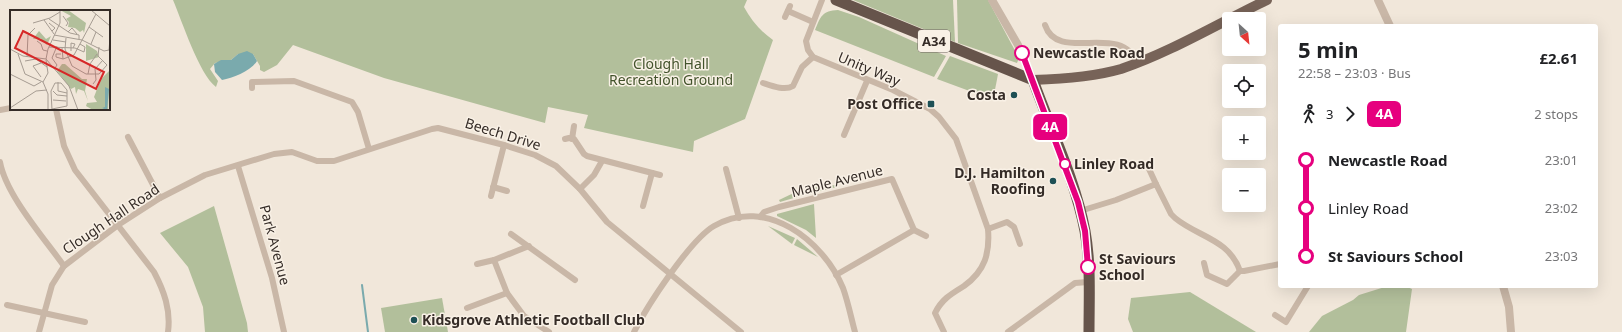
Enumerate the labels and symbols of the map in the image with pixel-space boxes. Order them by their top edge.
inset map [10,10,110,110]
north arrow [1222,12,1266,56]
road number: A34 [918,30,950,52]
place label: Newcastle Road [1033,43,1145,62]
marker: Newcastle Road [1014,45,1030,61]
street label: Unity Way [835,47,904,91]
park label: Clough Hall Recreation Ground [609,54,733,89]
place label: Costa [967,85,1006,104]
marker: Costa [1009,90,1019,100]
place label: Post Office [847,94,923,113]
marker: Post Office [926,99,936,109]
street label: Beech Drive [463,113,544,154]
line badge: 4A [1032,114,1068,140]
place label: Linley Road [1074,154,1154,173]
marker: Linley Road [1059,158,1071,170]
street label: Maple Avenue [789,160,885,201]
place label: D.J. Hamilton Roofing [954,163,1045,198]
marker: D.J. Hamilton Roofing [1048,176,1058,186]
street label: Clough Hall Road [58,179,163,258]
street label: Park Avenue [256,203,295,287]
place label: St Saviours School [1099,249,1176,284]
marker: St Saviours School [1080,259,1096,275]
place label: Kidsgrove Athletic Football Club [422,310,645,329]
marker: Kidsgrove Athletic Football Club [409,315,419,325]

